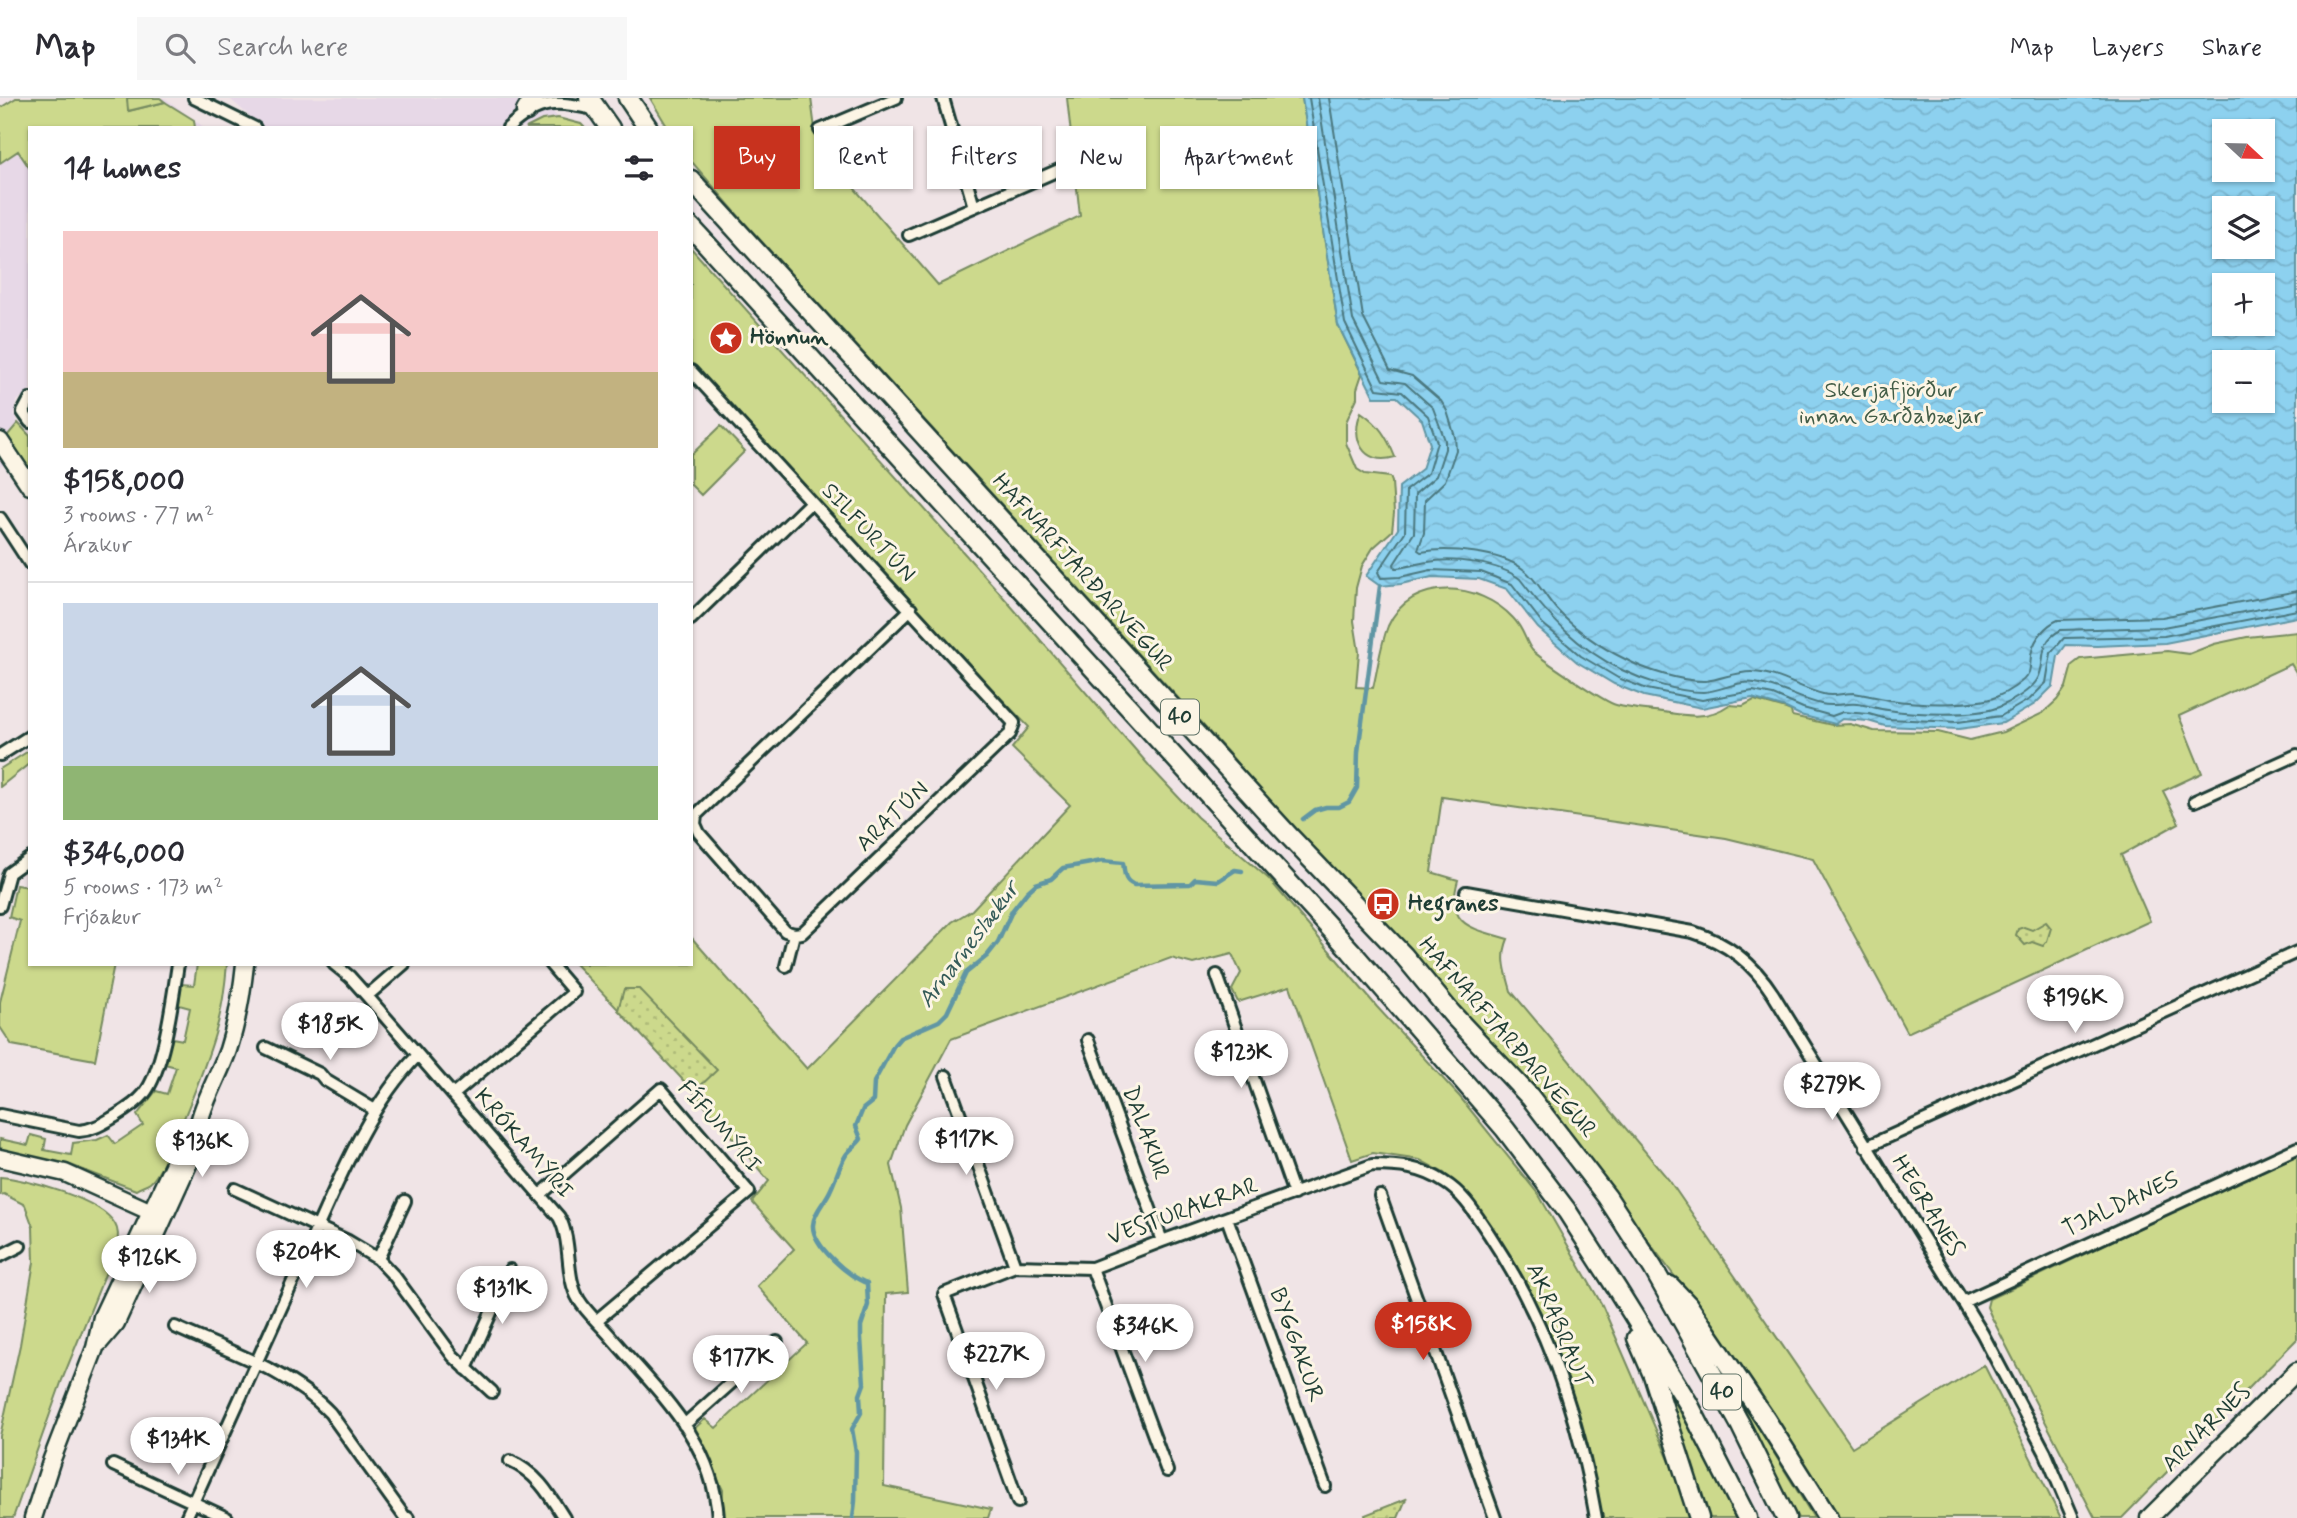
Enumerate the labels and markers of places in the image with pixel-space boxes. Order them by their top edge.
place icon: Hönnun [707,319,745,357]
place label: Hönnun [750,323,829,353]
bus stop icon: Hegranes [1364,885,1402,923]
place label: Hegranes [1408,889,1499,922]
pin: $196K [2026,976,2124,1035]
pin: $185K [281,1002,379,1062]
pin: $123K [1192,1030,1290,1090]
pin: $279K [1783,1062,1881,1122]
pin: $117K [917,1118,1015,1177]
pin: $136K [153,1119,251,1179]
pin: $204K [257,1230,355,1290]
pin: $126K [100,1236,198,1295]
pin: $131K [453,1266,551,1326]
pin: $158K [1374,1302,1472,1362]
pin: $346K [1096,1304,1194,1364]
pin: $227K [947,1332,1045,1392]
pin: $177K [692,1336,790,1395]
pin: $134K [129,1418,227,1477]

